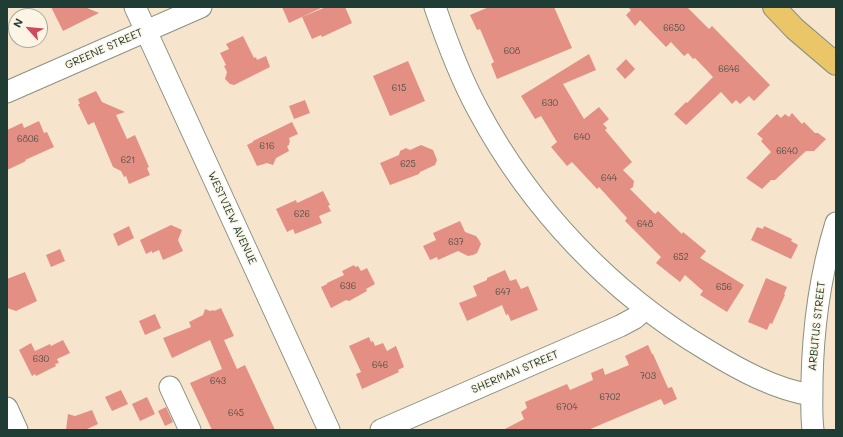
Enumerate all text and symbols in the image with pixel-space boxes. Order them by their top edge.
north arrow [8,8,48,48]
text: N [9,16,26,30]
house number: 6650 [663,23,685,33]
street label: GREENE STREET [63,26,145,72]
house number: 608 [504,46,520,56]
house number: 6646 [718,64,740,74]
house number: 615 [392,83,406,93]
house number: 630 [542,98,558,108]
house number: 640 [574,132,590,142]
house number: 6806 [17,134,39,144]
house number: 616 [260,141,274,151]
house number: 6640 [776,146,798,156]
house number: 621 [121,155,135,165]
house number: 625 [400,159,416,169]
street label: WESTVIEW AVENUE [205,170,259,266]
house number: 644 [601,173,617,183]
house number: 626 [294,209,310,219]
house number: 648 [637,219,653,229]
house number: 637 [448,237,464,247]
house number: 652 [673,252,689,262]
house number: 636 [340,281,356,291]
street label: ARBUTUS STREET [806,281,828,371]
house number: 656 [716,282,732,292]
house number: 647 [495,287,511,297]
street label: SHERMAN STREET [469,348,561,396]
house number: 630 [33,354,49,364]
house number: 646 [372,360,388,370]
house number: 703 [640,371,656,381]
house number: 643 [210,376,226,386]
house number: 6702 [599,392,621,402]
house number: 6704 [556,402,578,412]
house number: 645 [228,408,244,418]

